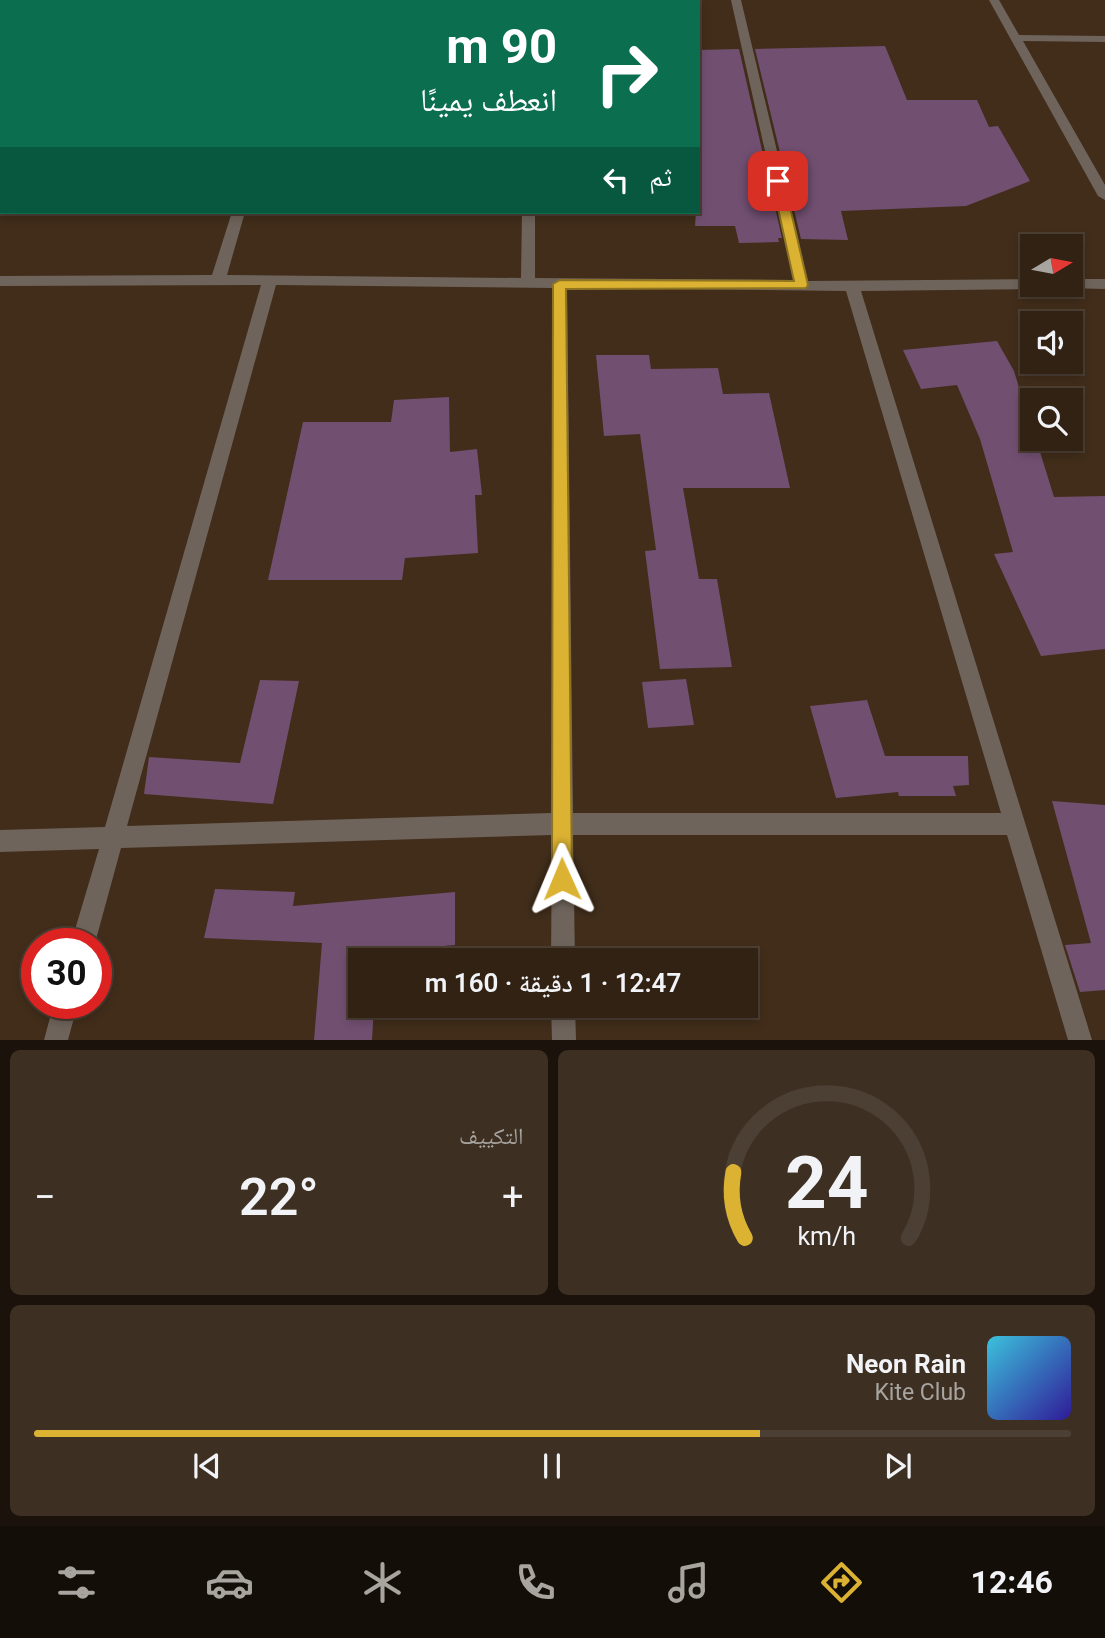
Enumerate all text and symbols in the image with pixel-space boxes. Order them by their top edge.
text: 90 m [446,18,557,75]
icon: right [581,28,672,119]
text: انعطف يمينًا [420,81,557,119]
pin [748,151,808,211]
icon: left [597,161,635,199]
text: ثم [649,162,672,192]
icon: arrive [759,162,797,200]
north arrow [1020,234,1083,298]
map controls [1020,234,1083,451]
button: sound [1020,311,1083,374]
button: search [1020,388,1083,451]
position arrow [525,842,599,916]
speed limit sign: 30 [21,928,112,1019]
text: 12:47 · 1 دقيقة · 160 m [425,968,681,998]
text: التكييف [459,1123,524,1150]
text: 24 [784,1141,868,1227]
text: 22° [239,1167,319,1228]
text: − [34,1175,56,1219]
text: + [502,1175,523,1219]
text: km/h [797,1222,856,1251]
text: Neon Rain [846,1349,966,1379]
text: Kite Club [874,1379,966,1406]
icon: previous [188,1447,226,1485]
icon: pause [533,1447,571,1485]
icon: next [879,1447,917,1485]
icon: filters [52,1558,101,1607]
icon: car [205,1558,254,1607]
icon: climate [358,1558,407,1607]
icon: phone [511,1558,560,1607]
icon: music [664,1558,713,1607]
icon: directions [817,1558,866,1607]
text: 12:46 [971,1563,1053,1601]

